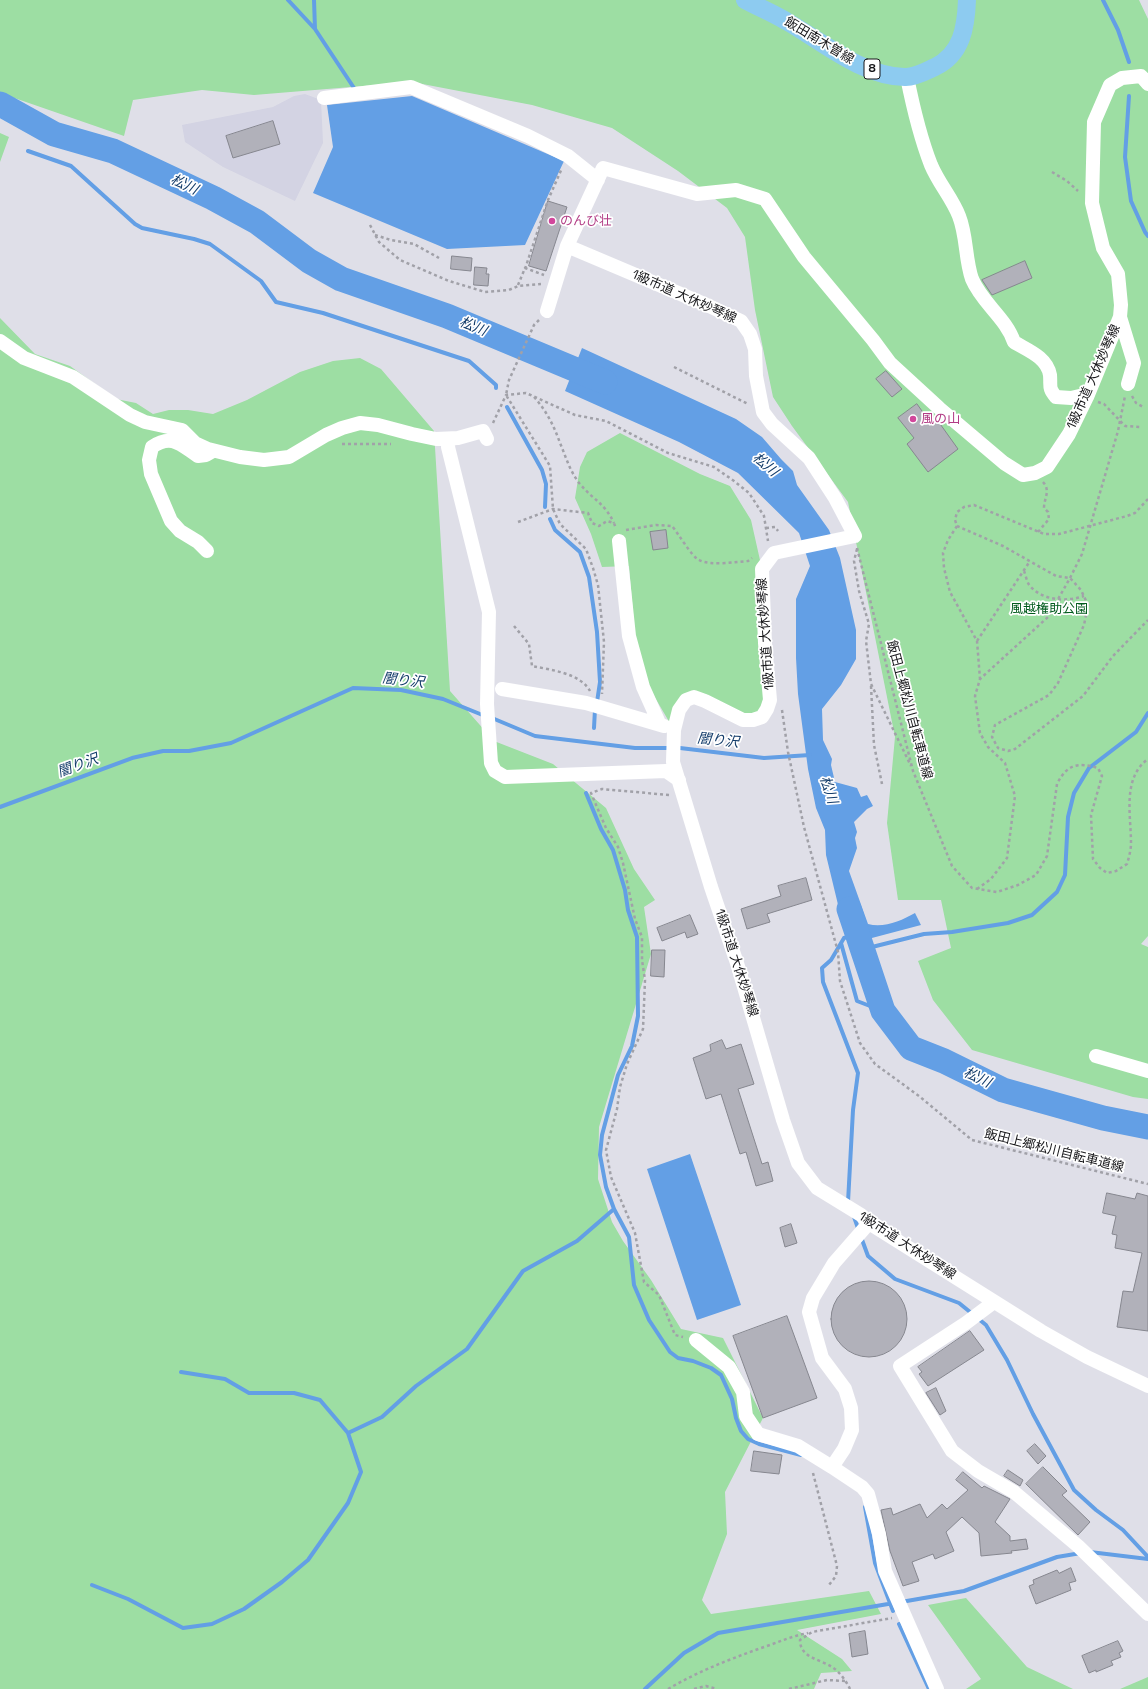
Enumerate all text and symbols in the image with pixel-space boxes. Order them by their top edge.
street label: 飯田南木曽線 [782,14,856,68]
road number: 8 [864,59,880,79]
water label: 松川 [168,171,200,199]
place label: のんび壮 [560,213,612,229]
marker: のんび壮 [547,216,557,226]
street label: 1級市道 大休妙琴線 [629,267,739,327]
water label: 松川 [457,314,489,340]
street label: 1級市道 大休妙琴線 [1064,322,1124,432]
place label: 風の山 [921,411,960,427]
marker: 風の山 [908,414,918,424]
water label: 松川 [749,449,781,481]
street label: 1級市道 大休妙琴線 [754,577,778,691]
park label: 風越権助公園 [1010,601,1088,617]
street label: 飯田上郷松川自転車道線 [883,639,935,781]
water label: 闇り沢 [381,670,425,692]
water label: 闇り沢 [696,730,740,752]
water label: 闇り沢 [55,751,101,781]
water label: 松川 [816,774,840,806]
street label: 1級市道 大休妙琴線 [711,907,761,1019]
water label: 松川 [961,1064,993,1092]
street label: 飯田上郷松川自転車道線 [983,1126,1125,1176]
street label: 1級市道 大休妙琴線 [855,1209,959,1283]

